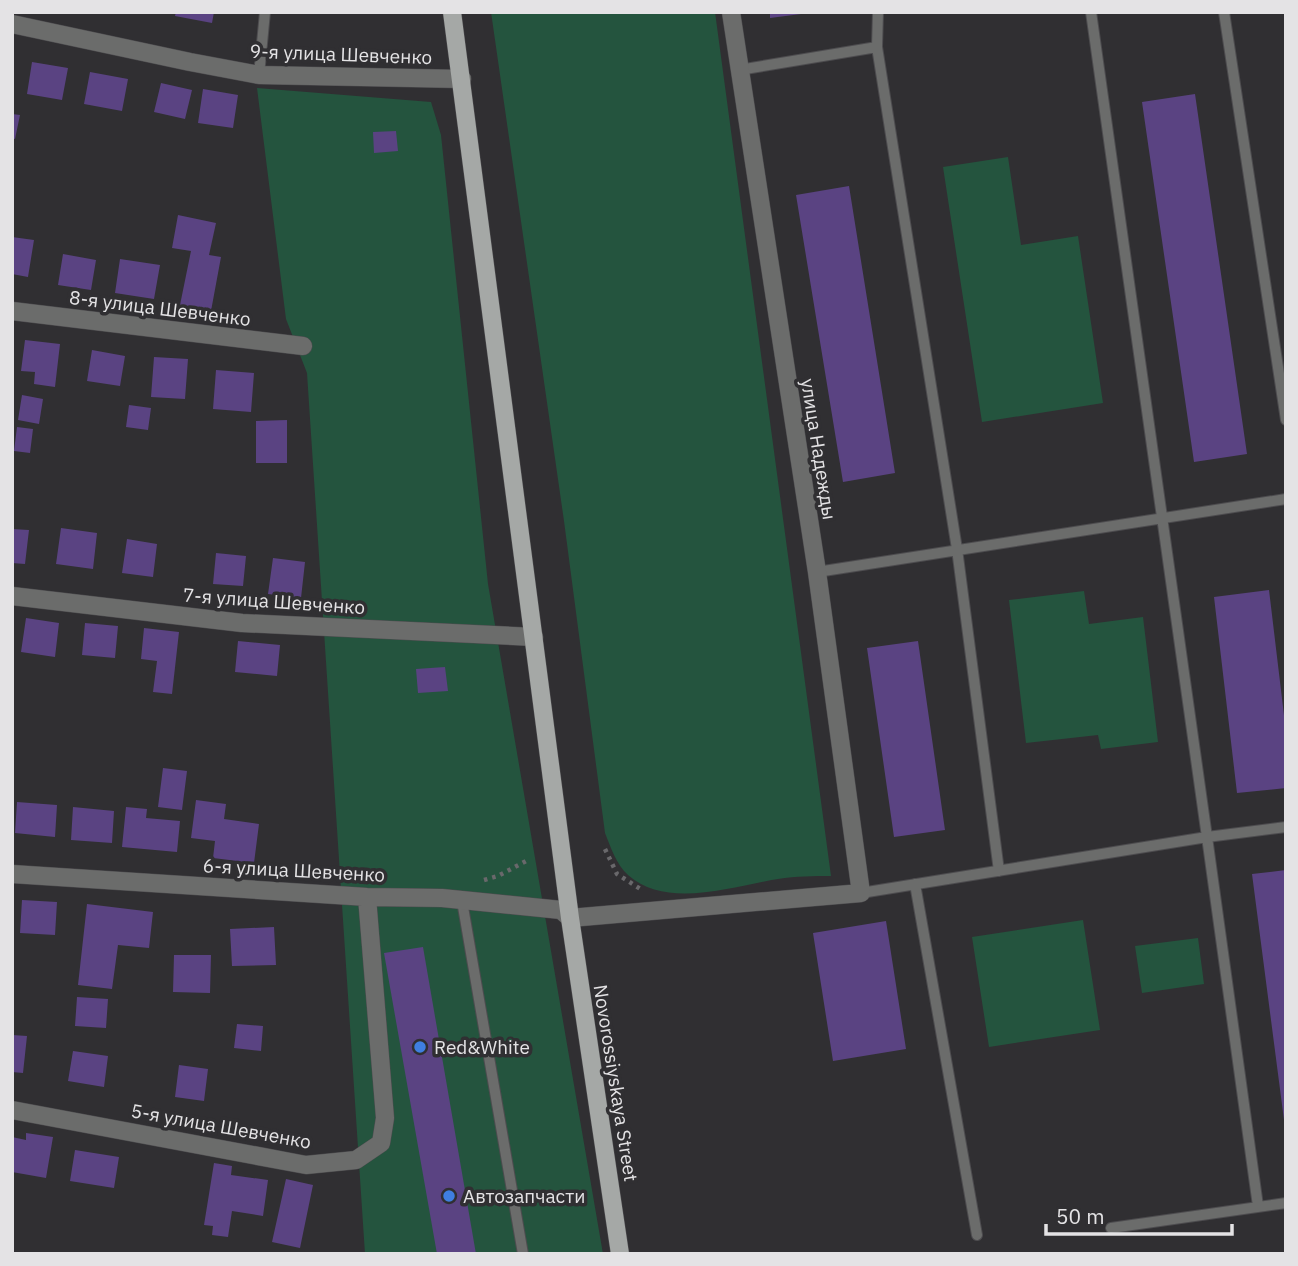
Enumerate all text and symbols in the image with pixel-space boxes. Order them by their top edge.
street label: 9-я улица Шевченко [249,39,433,69]
street label: 8-я улица Шевченко [68,285,252,331]
street label: улица Надежды [796,377,842,521]
street label: 7-я улица Шевченко [182,583,366,619]
street label: 6-я улица Шевченко [202,853,386,887]
street label: Novorossiyskaya Street [589,983,643,1183]
place label: Red&White [434,1035,530,1059]
marker: Red&White [412,1039,428,1055]
street label: 5-я улица Шевченко [129,1098,313,1154]
place label: Автозапчасти [463,1184,585,1208]
marker: Автозапчасти [441,1188,457,1204]
scale bar [1046,1192,1232,1236]
text: 50 m [1056,1202,1105,1230]

